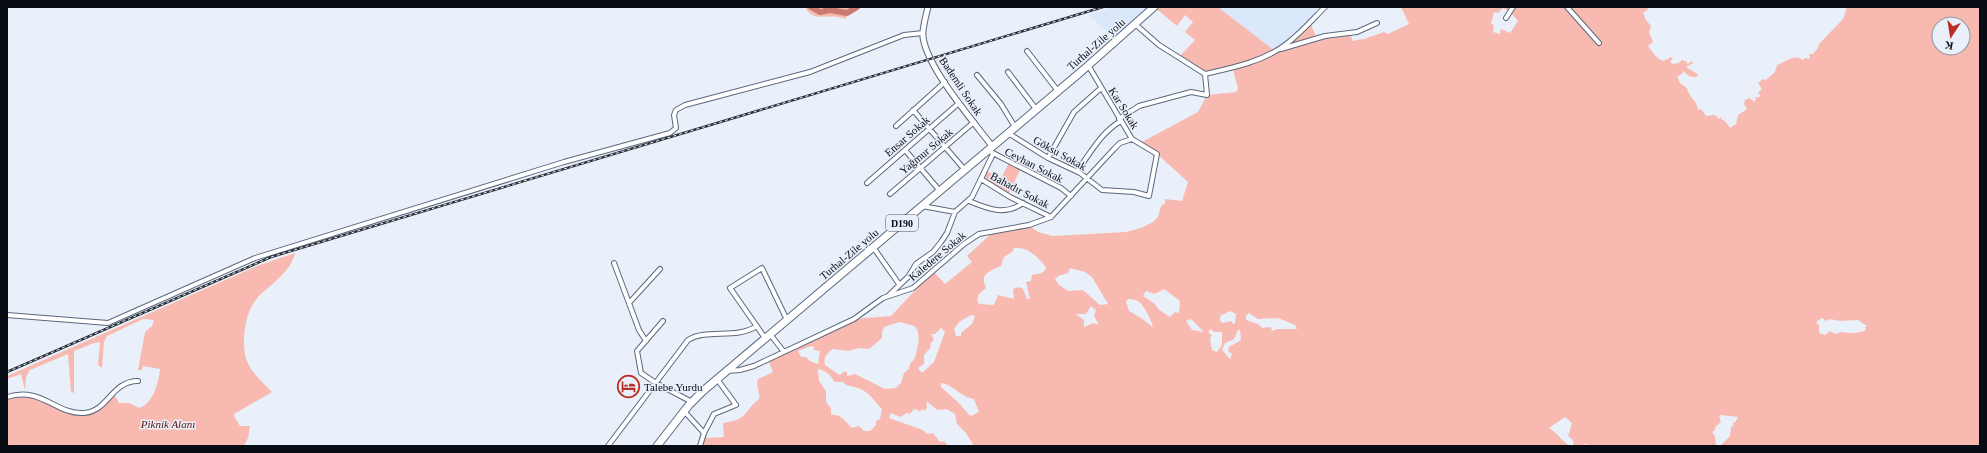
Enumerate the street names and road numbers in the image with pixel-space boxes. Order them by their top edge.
street label: Turhal-Zile yolu [1065,15,1128,72]
street label: Bademli Sokak [937,55,985,118]
street label: Kar Sokak [1107,85,1142,131]
street label: Ensar Sokak [882,113,932,159]
street label: Yağmur Sokak [897,125,955,177]
street label: Göksu Sokak [1031,133,1089,173]
street label: Ceyhan Sokak [1003,145,1066,185]
street label: Bahadır Sokak [988,169,1052,211]
road number: D190 [886,215,918,231]
street label: Turhal-Zile yolu [817,226,881,282]
street label: Kaledere Sokak [906,229,968,283]

